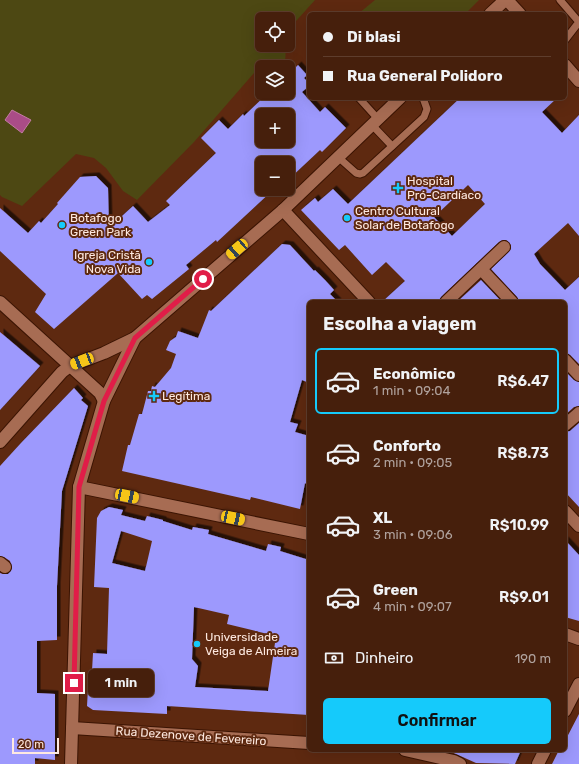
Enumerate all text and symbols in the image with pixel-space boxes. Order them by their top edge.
map controls [255,12,295,196]
button: locate [255,12,295,52]
text: Di blasi [347,28,400,46]
button: layers [255,60,295,100]
text: Rua General Polidoro [347,67,503,85]
button: + [255,108,295,148]
button: − [255,156,295,196]
place label: Hospital Pró-Cardíaco [407,174,481,202]
marker: Hospital Pró-Cardíaco [392,182,404,194]
place label: Centro Cultural Solar de Botafogo [355,204,455,232]
place label: Botafogo Green Park [70,211,132,239]
marker: Centro Cultural Solar de Botafogo [342,213,352,223]
marker: Botafogo Green Park [57,220,67,230]
car [224,237,250,261]
place label: Igreja Cristã Nova Vida [74,248,141,276]
marker: Igreja Cristã Nova Vida [144,257,154,267]
route start [194,270,212,288]
text: Escolha a viagem [323,313,476,335]
car [69,351,95,371]
icon: car [325,363,361,399]
text: Econômico [373,365,455,383]
text: R$6.47 [497,372,549,390]
text: 1 min · 09:04 [373,383,451,398]
place label: Legítima [162,389,210,403]
marker: Legítima [149,391,159,401]
icon: car [325,435,361,471]
text: Conforto [373,437,441,455]
text: R$8.73 [497,444,549,462]
text: 2 min · 09:05 [373,455,452,470]
car [114,488,140,504]
icon: car [325,507,361,543]
text: XL [373,509,392,527]
car [220,510,246,526]
text: R$10.99 [489,516,549,534]
text: 3 min · 09:06 [373,527,453,542]
icon: car [325,579,361,615]
text: Green [373,581,418,599]
text: R$9.01 [499,588,549,606]
text: 4 min · 09:07 [373,599,452,614]
place label: Universidade Veiga de Almeira [205,630,297,658]
marker: Universidade Veiga de Almeira [192,639,202,649]
icon: cash [323,647,345,669]
text: Dinheiro [355,649,413,667]
text: 190 m [515,651,551,666]
callout: 1 min [88,669,154,697]
route end [65,674,83,692]
text: 1 min [105,675,137,690]
button: Confirmar [323,698,551,744]
street label: Rua Dezenove de Fevereiro [115,724,267,748]
scale bar [12,736,59,755]
text: 20 m [18,738,44,751]

